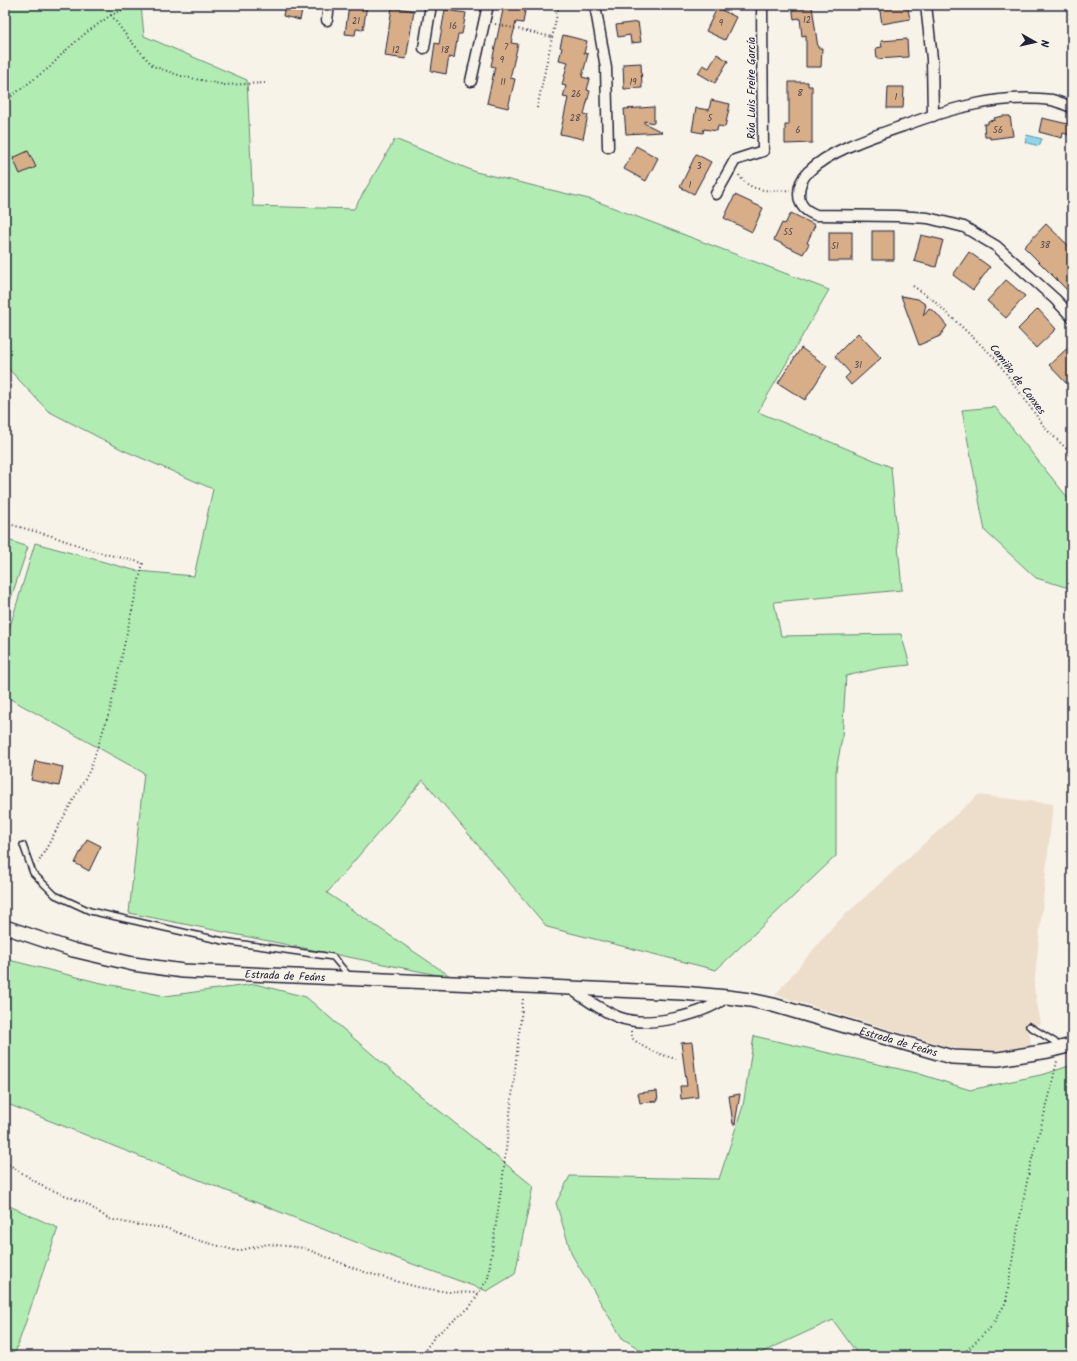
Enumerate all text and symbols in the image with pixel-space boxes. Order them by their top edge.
house number: 12 [803,13,811,28]
house number: 21 [352,14,360,29]
house number: 9 [719,16,724,31]
house number: 16 [449,19,457,34]
north arrow [1015,22,1055,62]
street label: Rúa Luis Freire García [743,37,761,139]
text: N [1035,39,1053,48]
house number: 7 [504,40,509,55]
house number: 12 [392,43,400,58]
house number: 18 [441,43,450,58]
house number: 9 [500,53,505,68]
house number: 11 [500,75,506,90]
house number: 19 [629,75,637,90]
house number: 8 [797,86,803,101]
house number: 26 [571,87,581,102]
house number: 1 [895,90,898,105]
house number: 28 [570,111,581,126]
house number: 5 [708,111,714,126]
house number: 6 [795,123,801,138]
house number: 56 [993,123,1003,138]
house number: 3 [696,159,702,174]
house number: 1 [689,178,692,193]
house number: 55 [783,225,794,240]
house number: 38 [1040,238,1051,253]
house number: 51 [831,239,839,254]
street label: Camiño de Conxes [984,340,1050,419]
house number: 31 [854,358,862,373]
street label: Estrada de Feáns [244,966,326,987]
street label: Estrada de Feáns [857,1023,940,1062]

